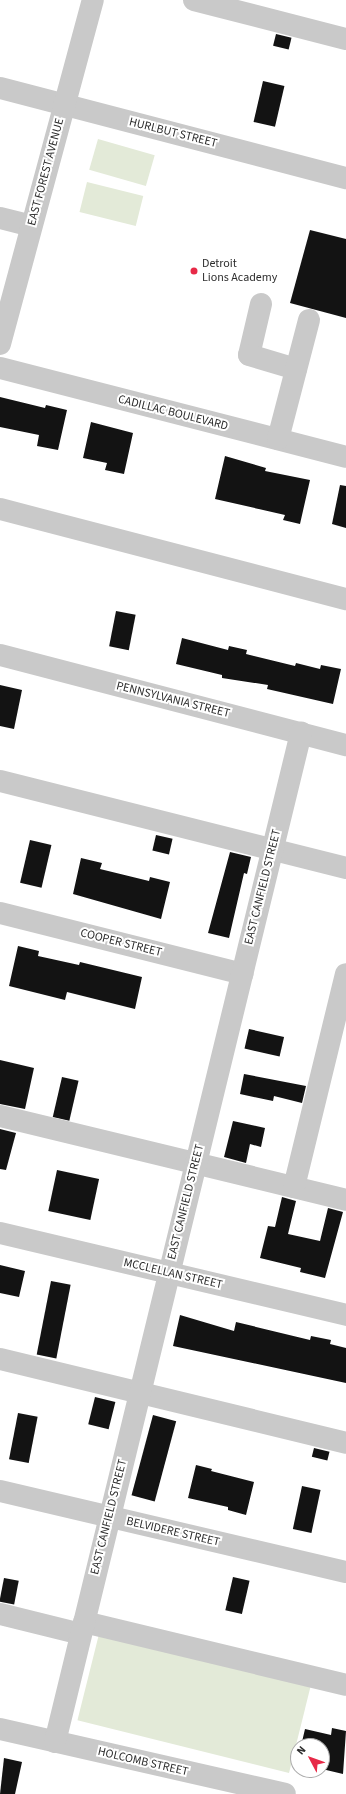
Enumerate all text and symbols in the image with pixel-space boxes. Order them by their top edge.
street label: HURLBUT STREET [127,115,219,151]
street label: EAST FOREST AVENUE [25,117,67,227]
place label: Detroit Lions Academy [202,257,277,285]
marker: Detroit Lions Academy [189,266,199,276]
street label: CADILLAC BOULEVARD [116,392,230,434]
street label: PENNSYLVANIA STREET [115,679,231,721]
street label: EAST CANFIELD STREET [242,828,284,946]
street label: COOPER STREET [79,926,163,960]
street label: EAST CANFIELD STREET [165,1143,207,1261]
street label: MCCLELLAN STREET [122,1256,224,1292]
street label: EAST CANFIELD STREET [88,1458,130,1576]
street label: BELVIDERE STREET [125,1514,221,1550]
north arrow [290,1738,330,1778]
text: N [293,1743,309,1758]
street label: HOLCOMB STREET [96,1745,190,1779]

